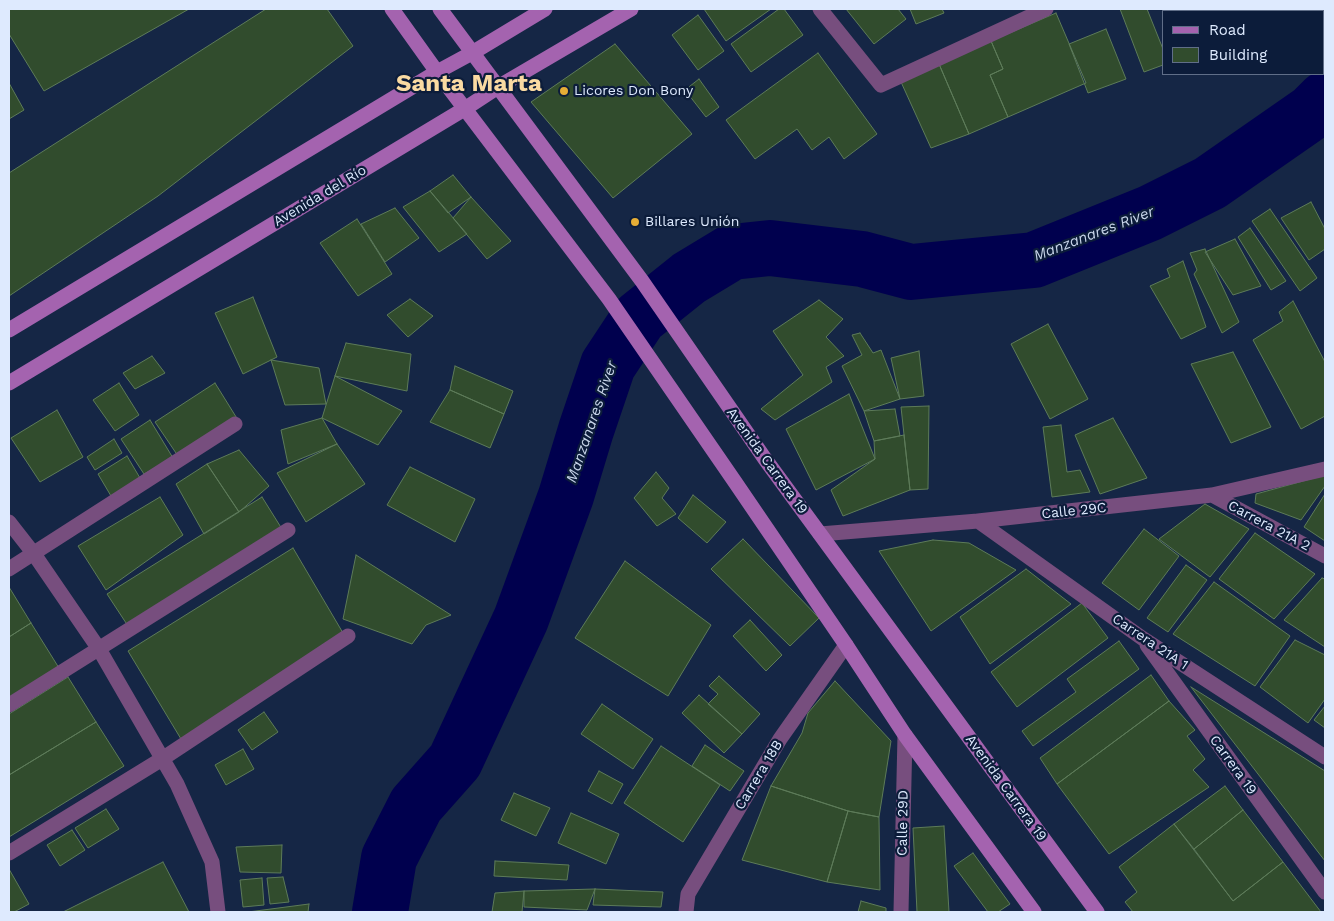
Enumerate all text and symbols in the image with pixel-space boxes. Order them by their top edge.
legend [1162,10,1324,75]
text: Road [1209,21,1246,39]
text: Building [1209,46,1267,64]
district label: Santa Marta [396,70,542,98]
place label: Licores Don Bony [574,83,693,99]
marker: Licores Don Bony [558,85,570,97]
street label: Avenida del Río [271,162,369,230]
water label: Manzanares River [1031,203,1157,265]
place label: Billares Unión [645,214,739,230]
marker: Billares Unión [629,216,641,228]
water label: Manzanares River [563,359,621,485]
street label: Avenida Carrera 19 [723,405,811,517]
street label: Carrera 21A 2 [1225,497,1313,555]
street label: Calle 29C [1041,499,1107,523]
street label: Carrera 21A 1 [1109,610,1191,674]
street label: Avenida Carrera 19 [962,732,1050,844]
street label: Carrera 19 [1206,732,1260,798]
street label: Carrera 18B [732,737,786,813]
street label: Calle 29D [894,790,912,856]

